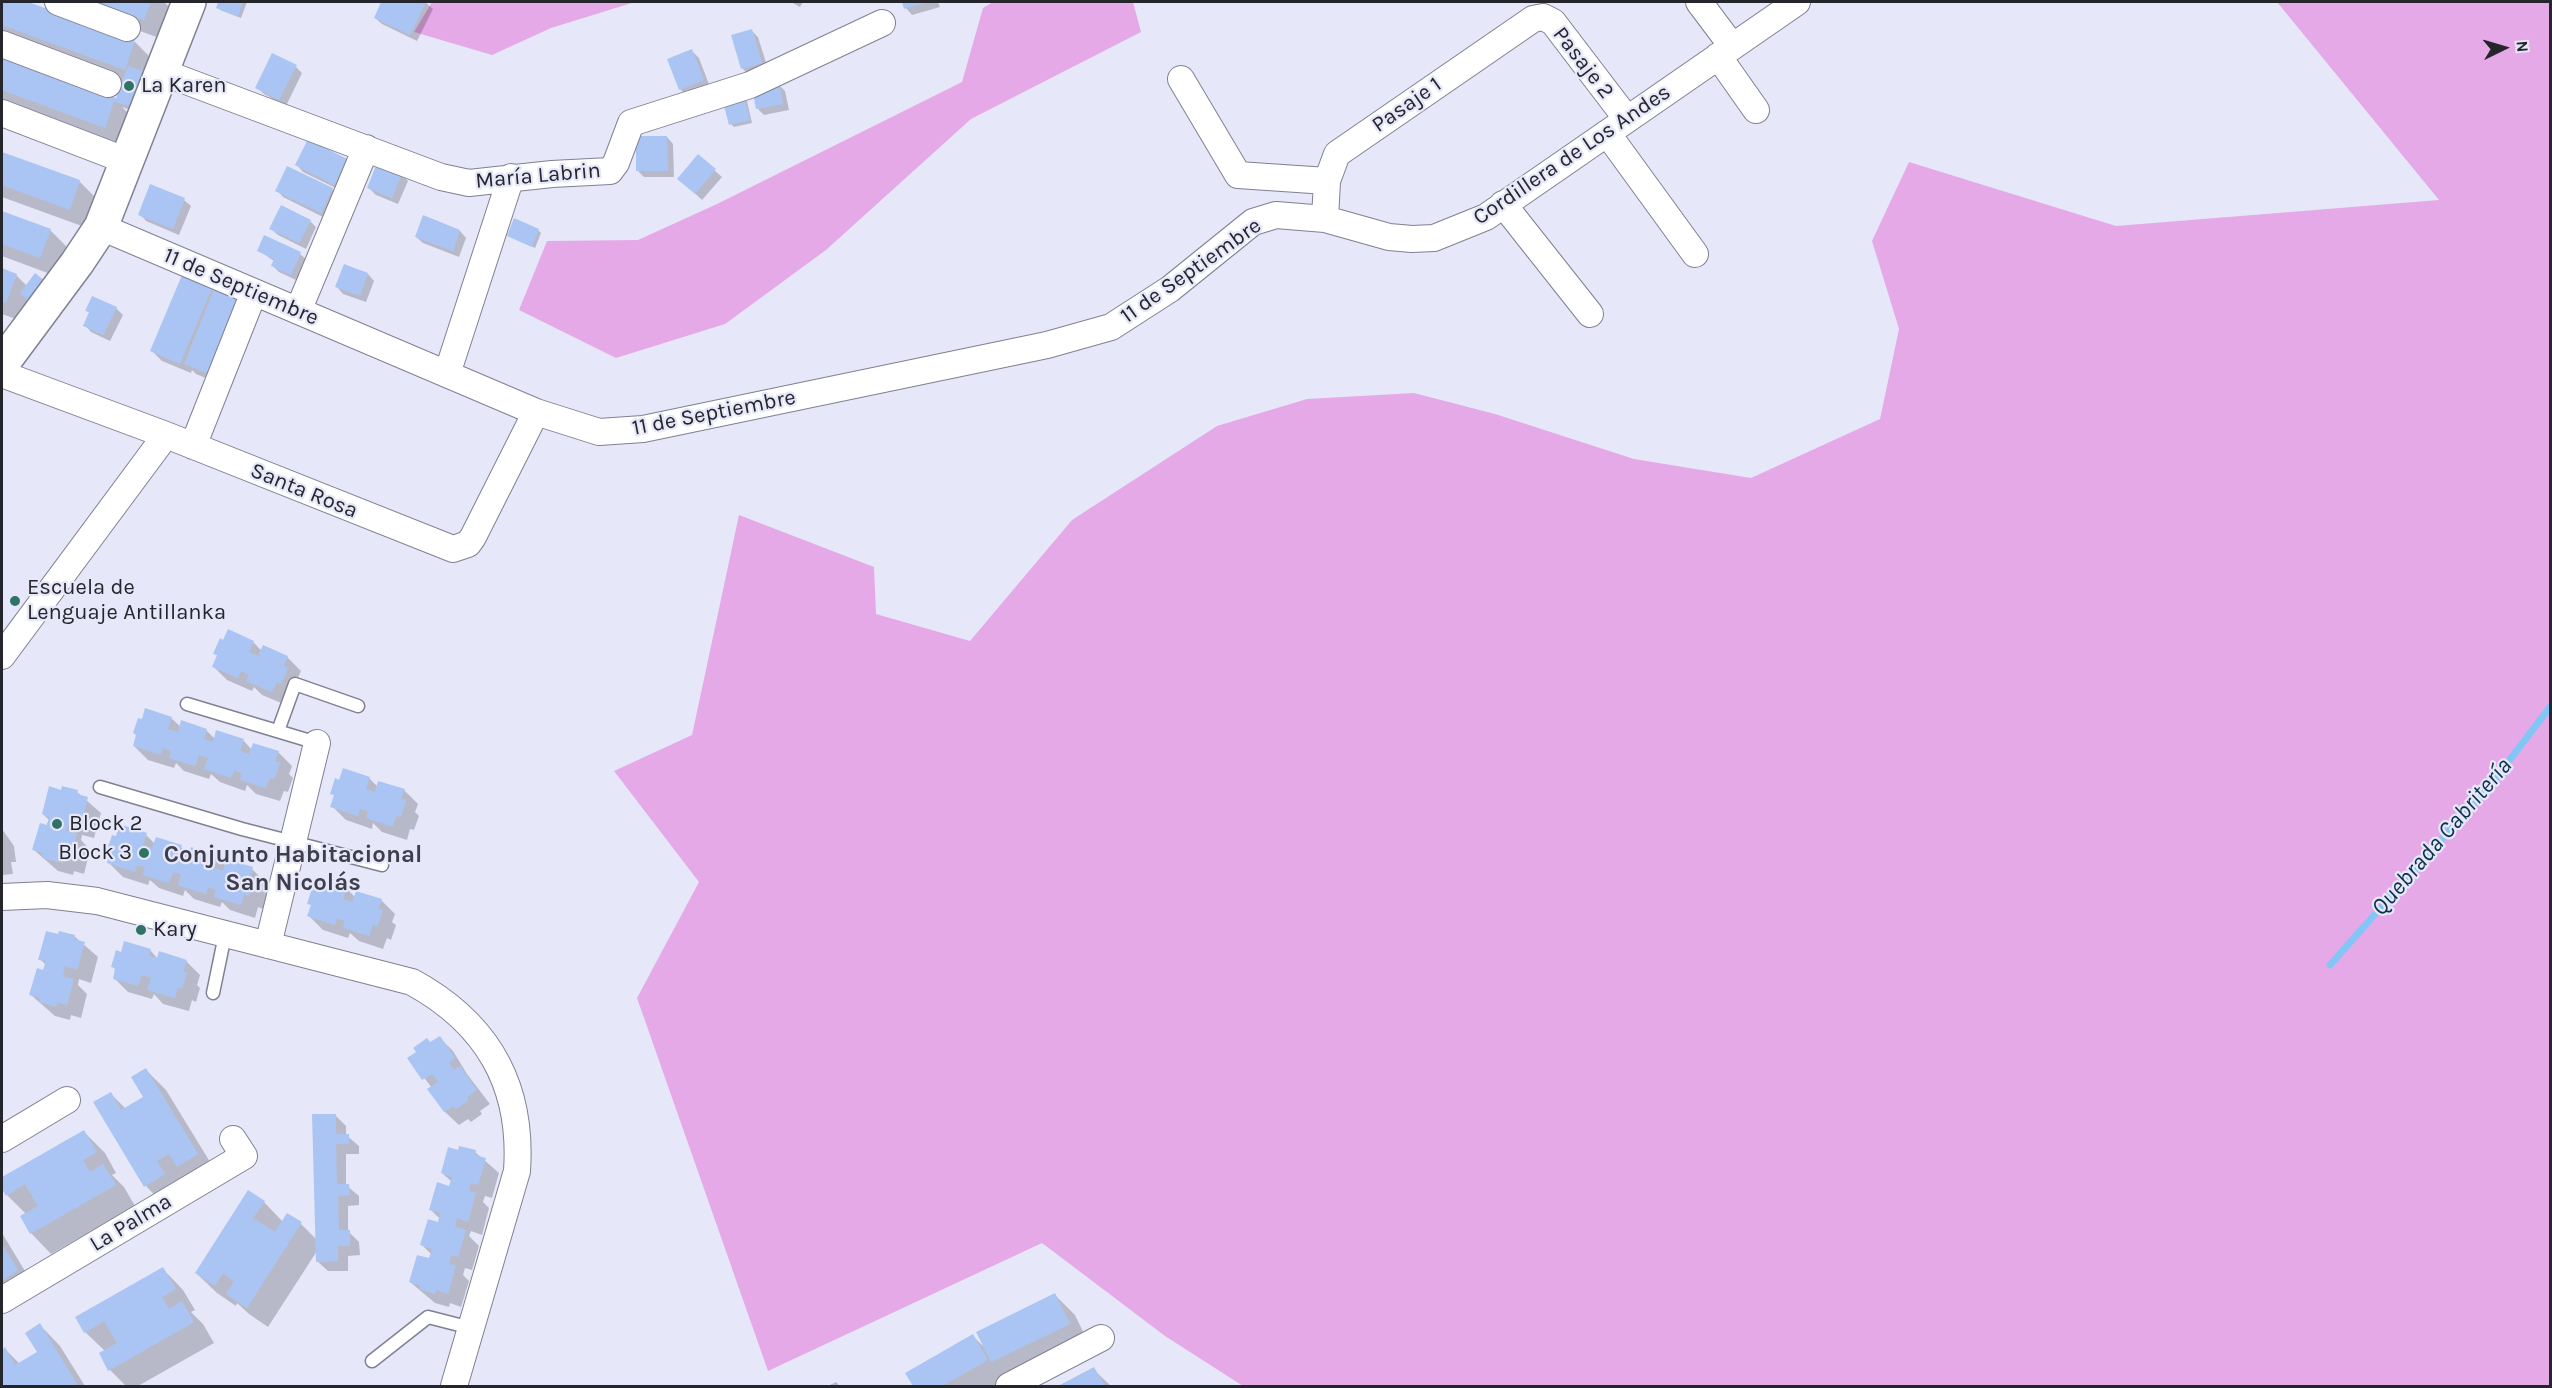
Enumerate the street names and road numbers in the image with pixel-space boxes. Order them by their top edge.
street label: Pasaje 2 [1547,22,1619,104]
street label: Pasaje 1 [1367,72,1447,138]
street label: Cordillera de Los Andes [1468,79,1676,231]
street label: María Labrin [474,157,602,195]
street label: 11 de Septiembre [1116,213,1266,329]
street label: 11 de Septiembre [160,242,322,332]
street label: 11 de Septiembre [630,384,798,442]
street label: Santa Rosa [246,458,362,524]
street label: La Palma [85,1188,177,1258]

